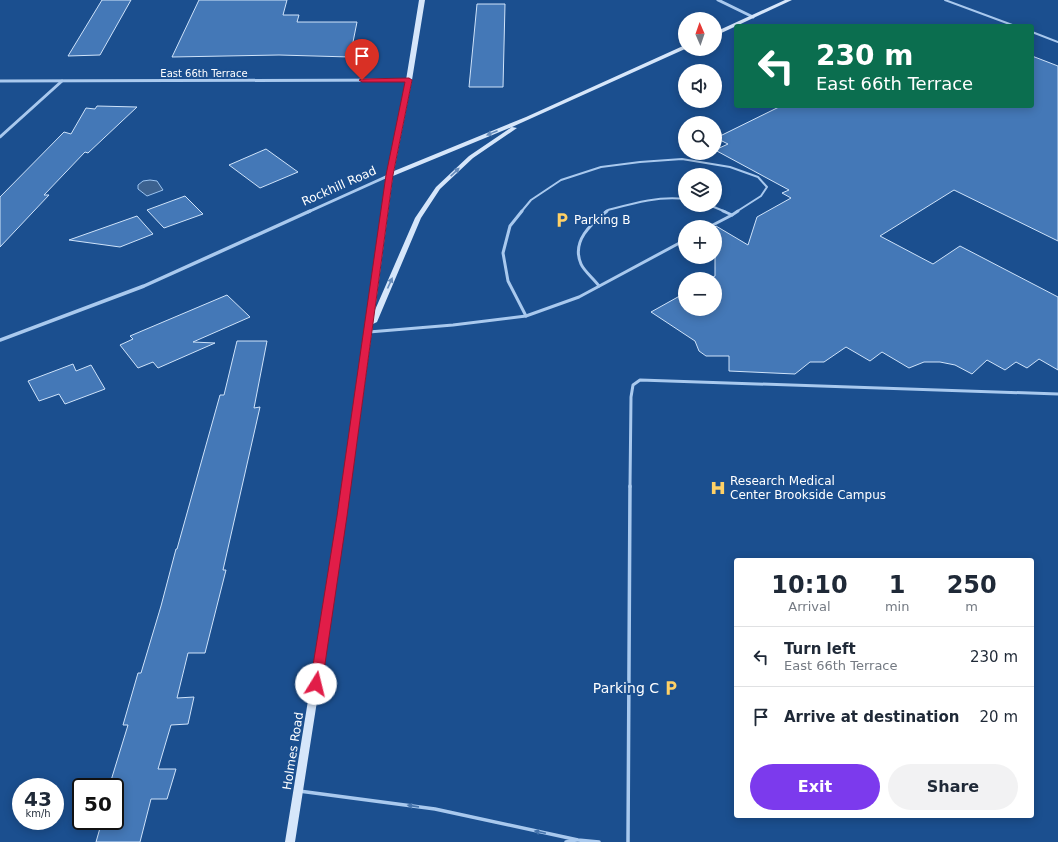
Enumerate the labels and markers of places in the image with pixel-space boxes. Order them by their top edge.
pin [345,39,379,80]
parking icon: Parking B [553,211,571,229]
place label: Parking B [574,213,631,227]
place label: Research Medical Center Brookside Campus [730,474,886,502]
hospital icon: Research Medical Center Brookside Campus [709,479,727,497]
parking icon: Parking C [662,679,680,697]
place label: Parking C [593,680,659,696]

